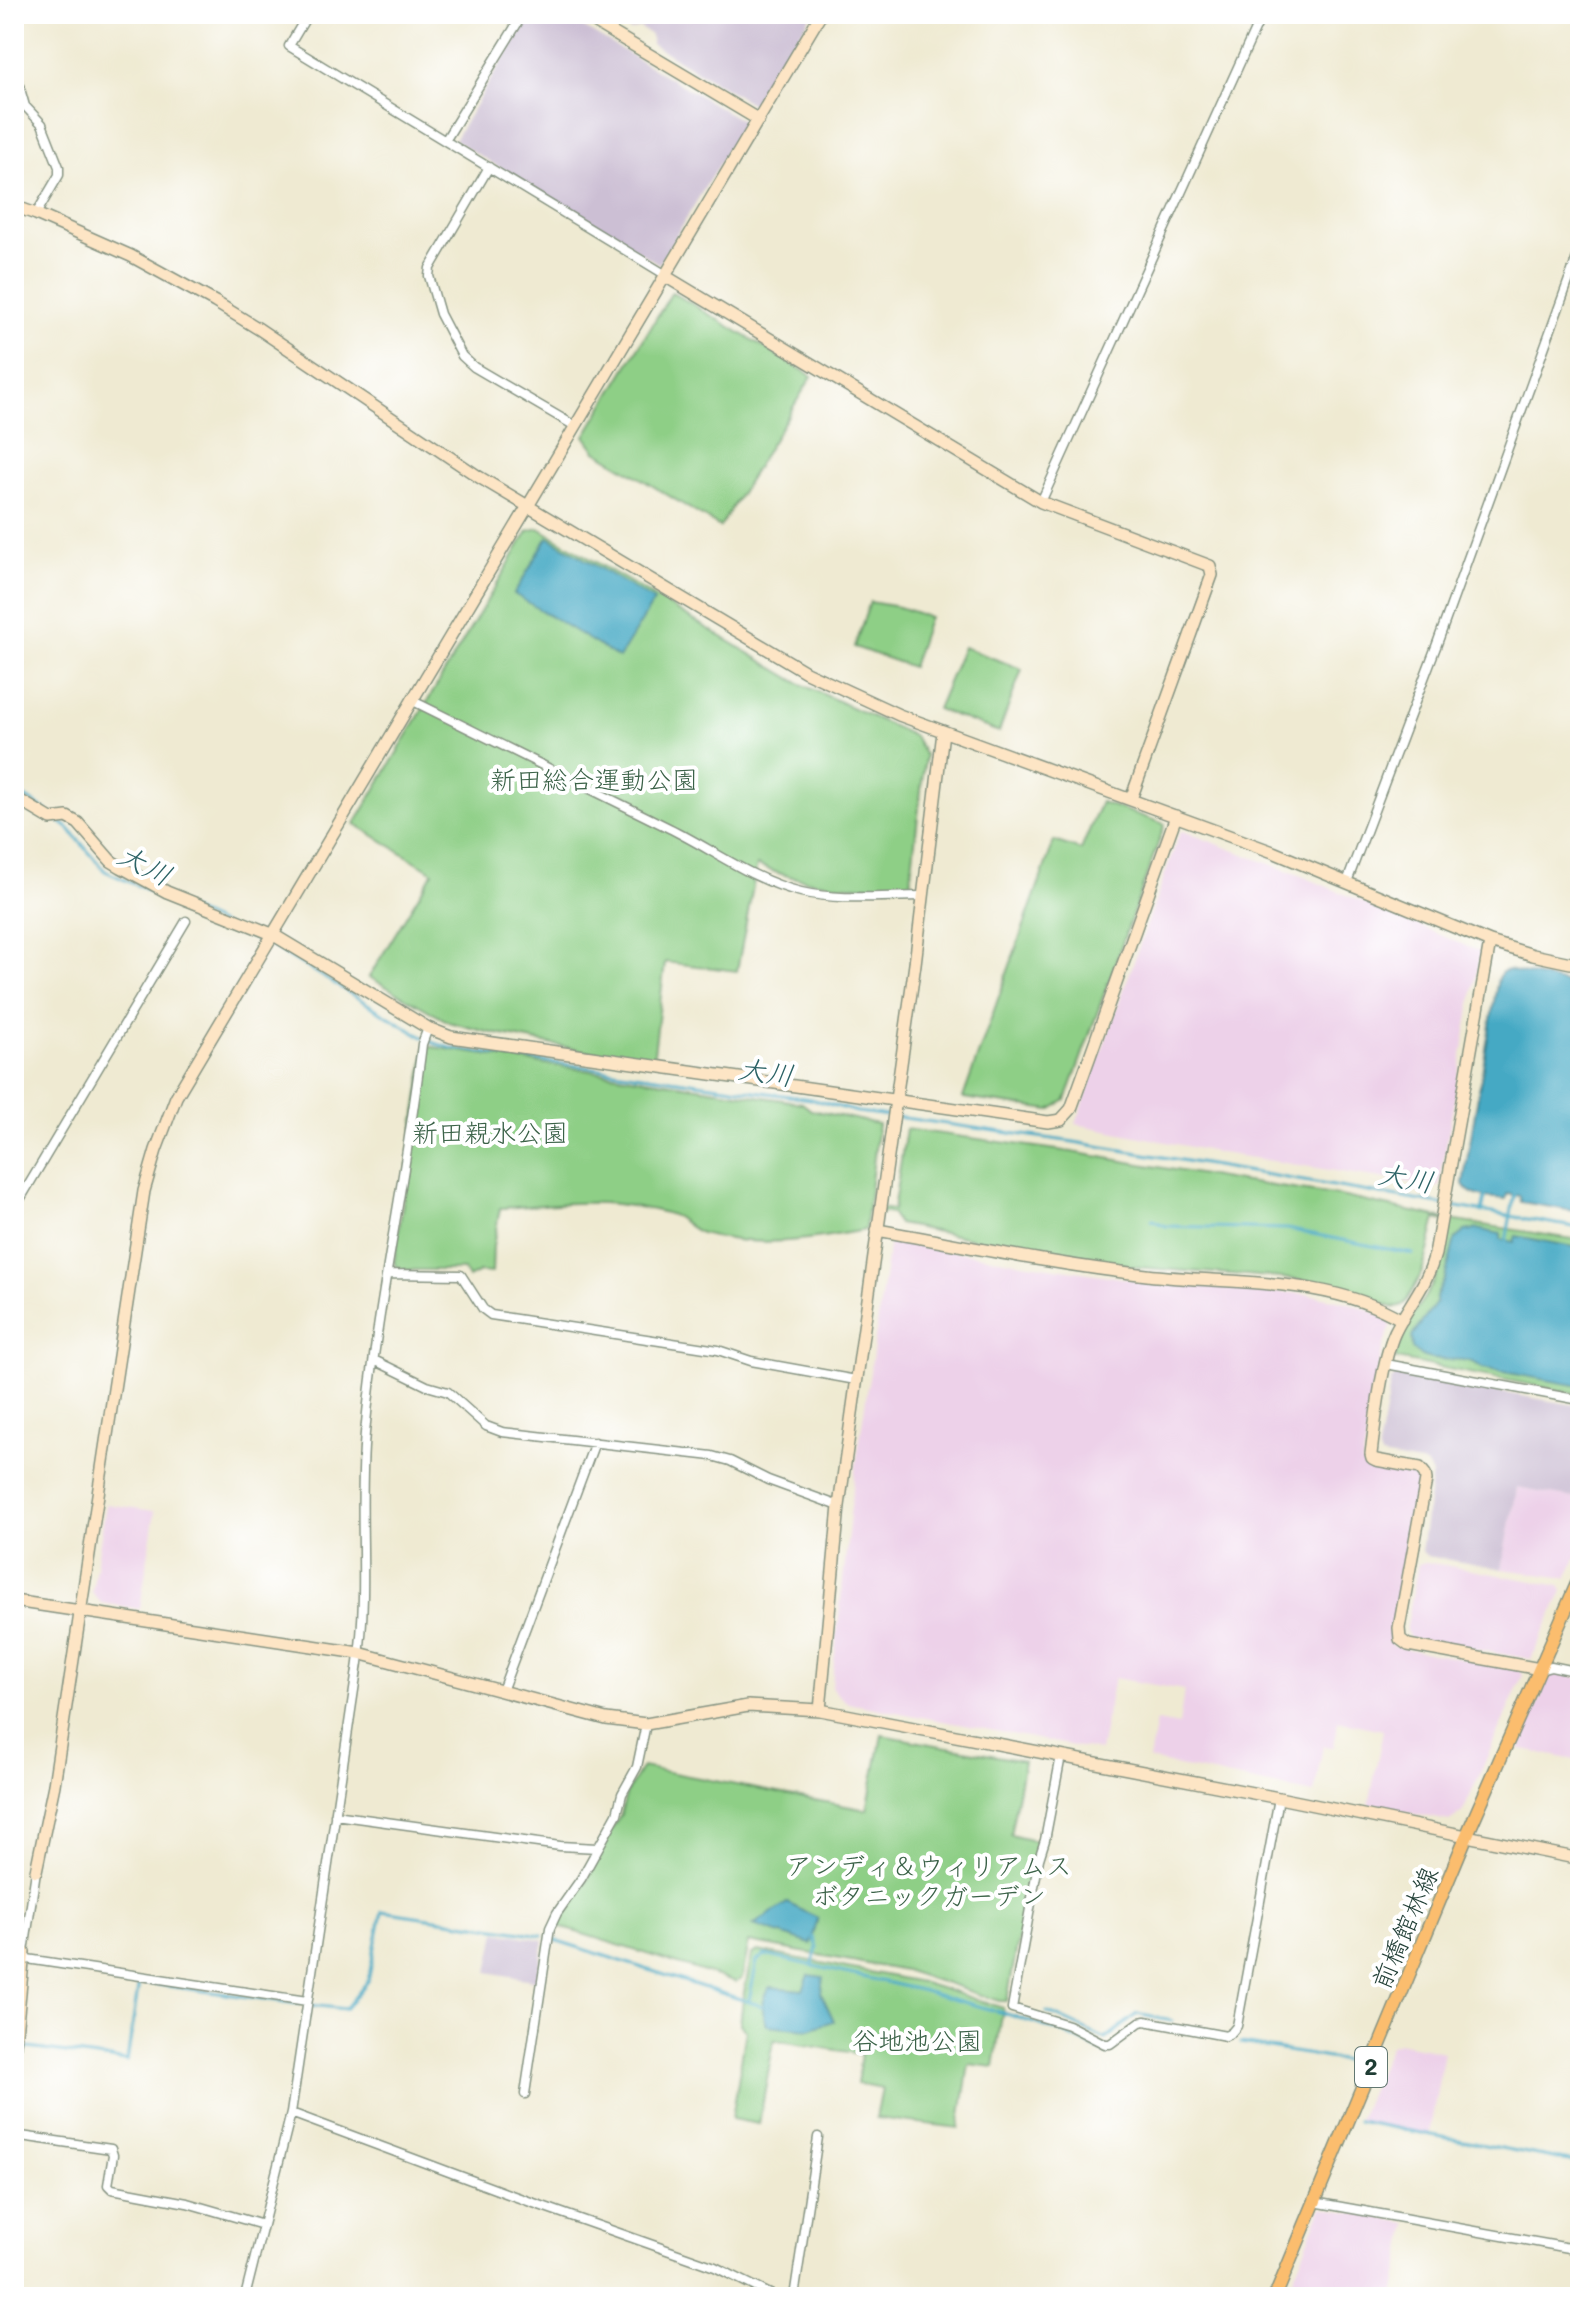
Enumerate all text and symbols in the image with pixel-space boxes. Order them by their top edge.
park label: 新田総合運動公園 [490,762,698,796]
water label: 大川 [112,835,179,893]
water label: 大川 [736,1049,796,1093]
park label: 新田親水公園 [412,1115,568,1149]
water label: 大川 [1375,1154,1437,1200]
park label: アンディ＆ウィリアムス ボタニックガーデン [786,1848,1072,1912]
street label: 前橋館林線 [1363,1861,1445,1994]
park label: 谷地池公園 [852,2023,982,2057]
road number: 2 [1355,2047,1387,2087]

